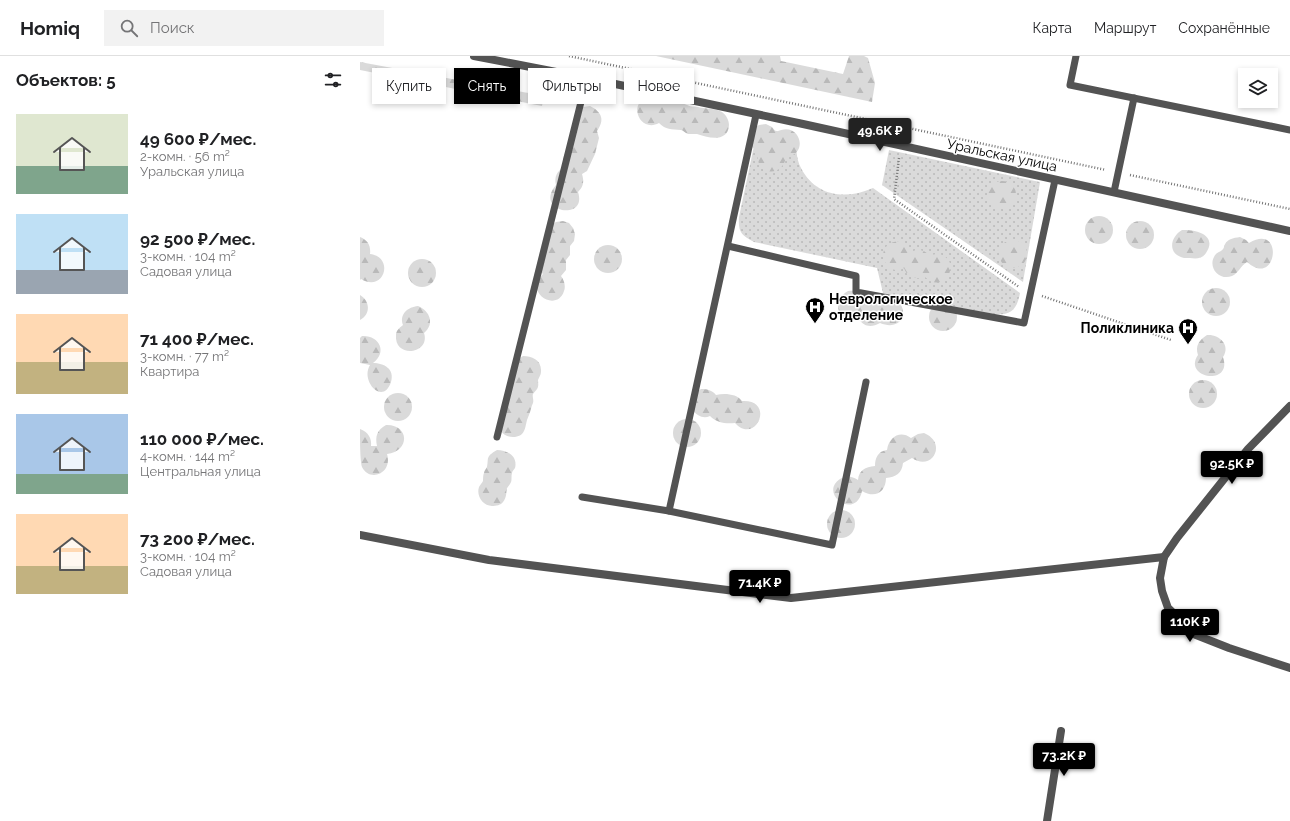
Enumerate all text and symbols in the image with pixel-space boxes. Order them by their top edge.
search box [104,10,384,46]
text: Homiq [20,17,80,39]
icon: search [118,17,140,39]
text: Поиск [150,19,195,37]
text: Карта [1033,20,1072,36]
text: Маршрут [1094,20,1156,36]
text: Сохранённые [1178,20,1270,36]
chip: Купить [372,68,446,104]
chip: Снять [454,68,520,104]
chip: Фильтры [528,68,616,104]
chip: Новое [624,68,694,104]
map controls [1238,68,1278,108]
button: layers [1238,68,1278,108]
icon: filters [322,69,344,91]
text: Объектов: 5 [16,70,116,90]
pin: 49.6K ₽ [843,118,917,152]
text: 49.6K ₽ [857,123,903,138]
text: 49 600 ₽/мес. [140,129,256,149]
icon: home [48,130,96,178]
street label: Уральская улица [945,135,1059,175]
text: 2-комн. · 56 m² [140,149,230,164]
text: Уральская улица [140,164,244,179]
text: 92 500 ₽/мес. [140,229,255,249]
icon: home [48,230,96,278]
text: 3-комн. · 104 m² [140,249,236,264]
text: Садовая улица [140,264,232,279]
place label: Неврологическое отделение [829,291,953,323]
hospital icon: Неврологическое отделение [804,296,826,324]
hospital icon: Поликлиника [1177,317,1199,345]
place label: Поликлиника [1081,320,1174,336]
text: 71 400 ₽/мес. [140,329,254,349]
icon: home [48,330,96,378]
text: 3-комн. · 77 m² [140,349,229,364]
text: Квартира [140,364,199,379]
text: 110 000 ₽/мес. [140,429,264,449]
icon: home [48,430,96,478]
text: 4-комн. · 144 m² [140,449,235,464]
pin: 92.5K ₽ [1195,451,1269,485]
text: 92.5K ₽ [1210,456,1254,471]
text: Центральная улица [140,464,261,479]
text: 73 200 ₽/мес. [140,529,255,549]
icon: home [48,530,96,578]
text: 3-комн. · 104 m² [140,549,236,564]
text: Садовая улица [140,564,232,579]
pin: 71.4K ₽ [723,570,797,604]
text: 71.4K ₽ [738,575,782,590]
pin: 110K ₽ [1157,609,1223,643]
text: 110K ₽ [1170,614,1210,629]
pin: 73.2K ₽ [1027,743,1101,777]
text: 73.2K ₽ [1042,748,1086,763]

